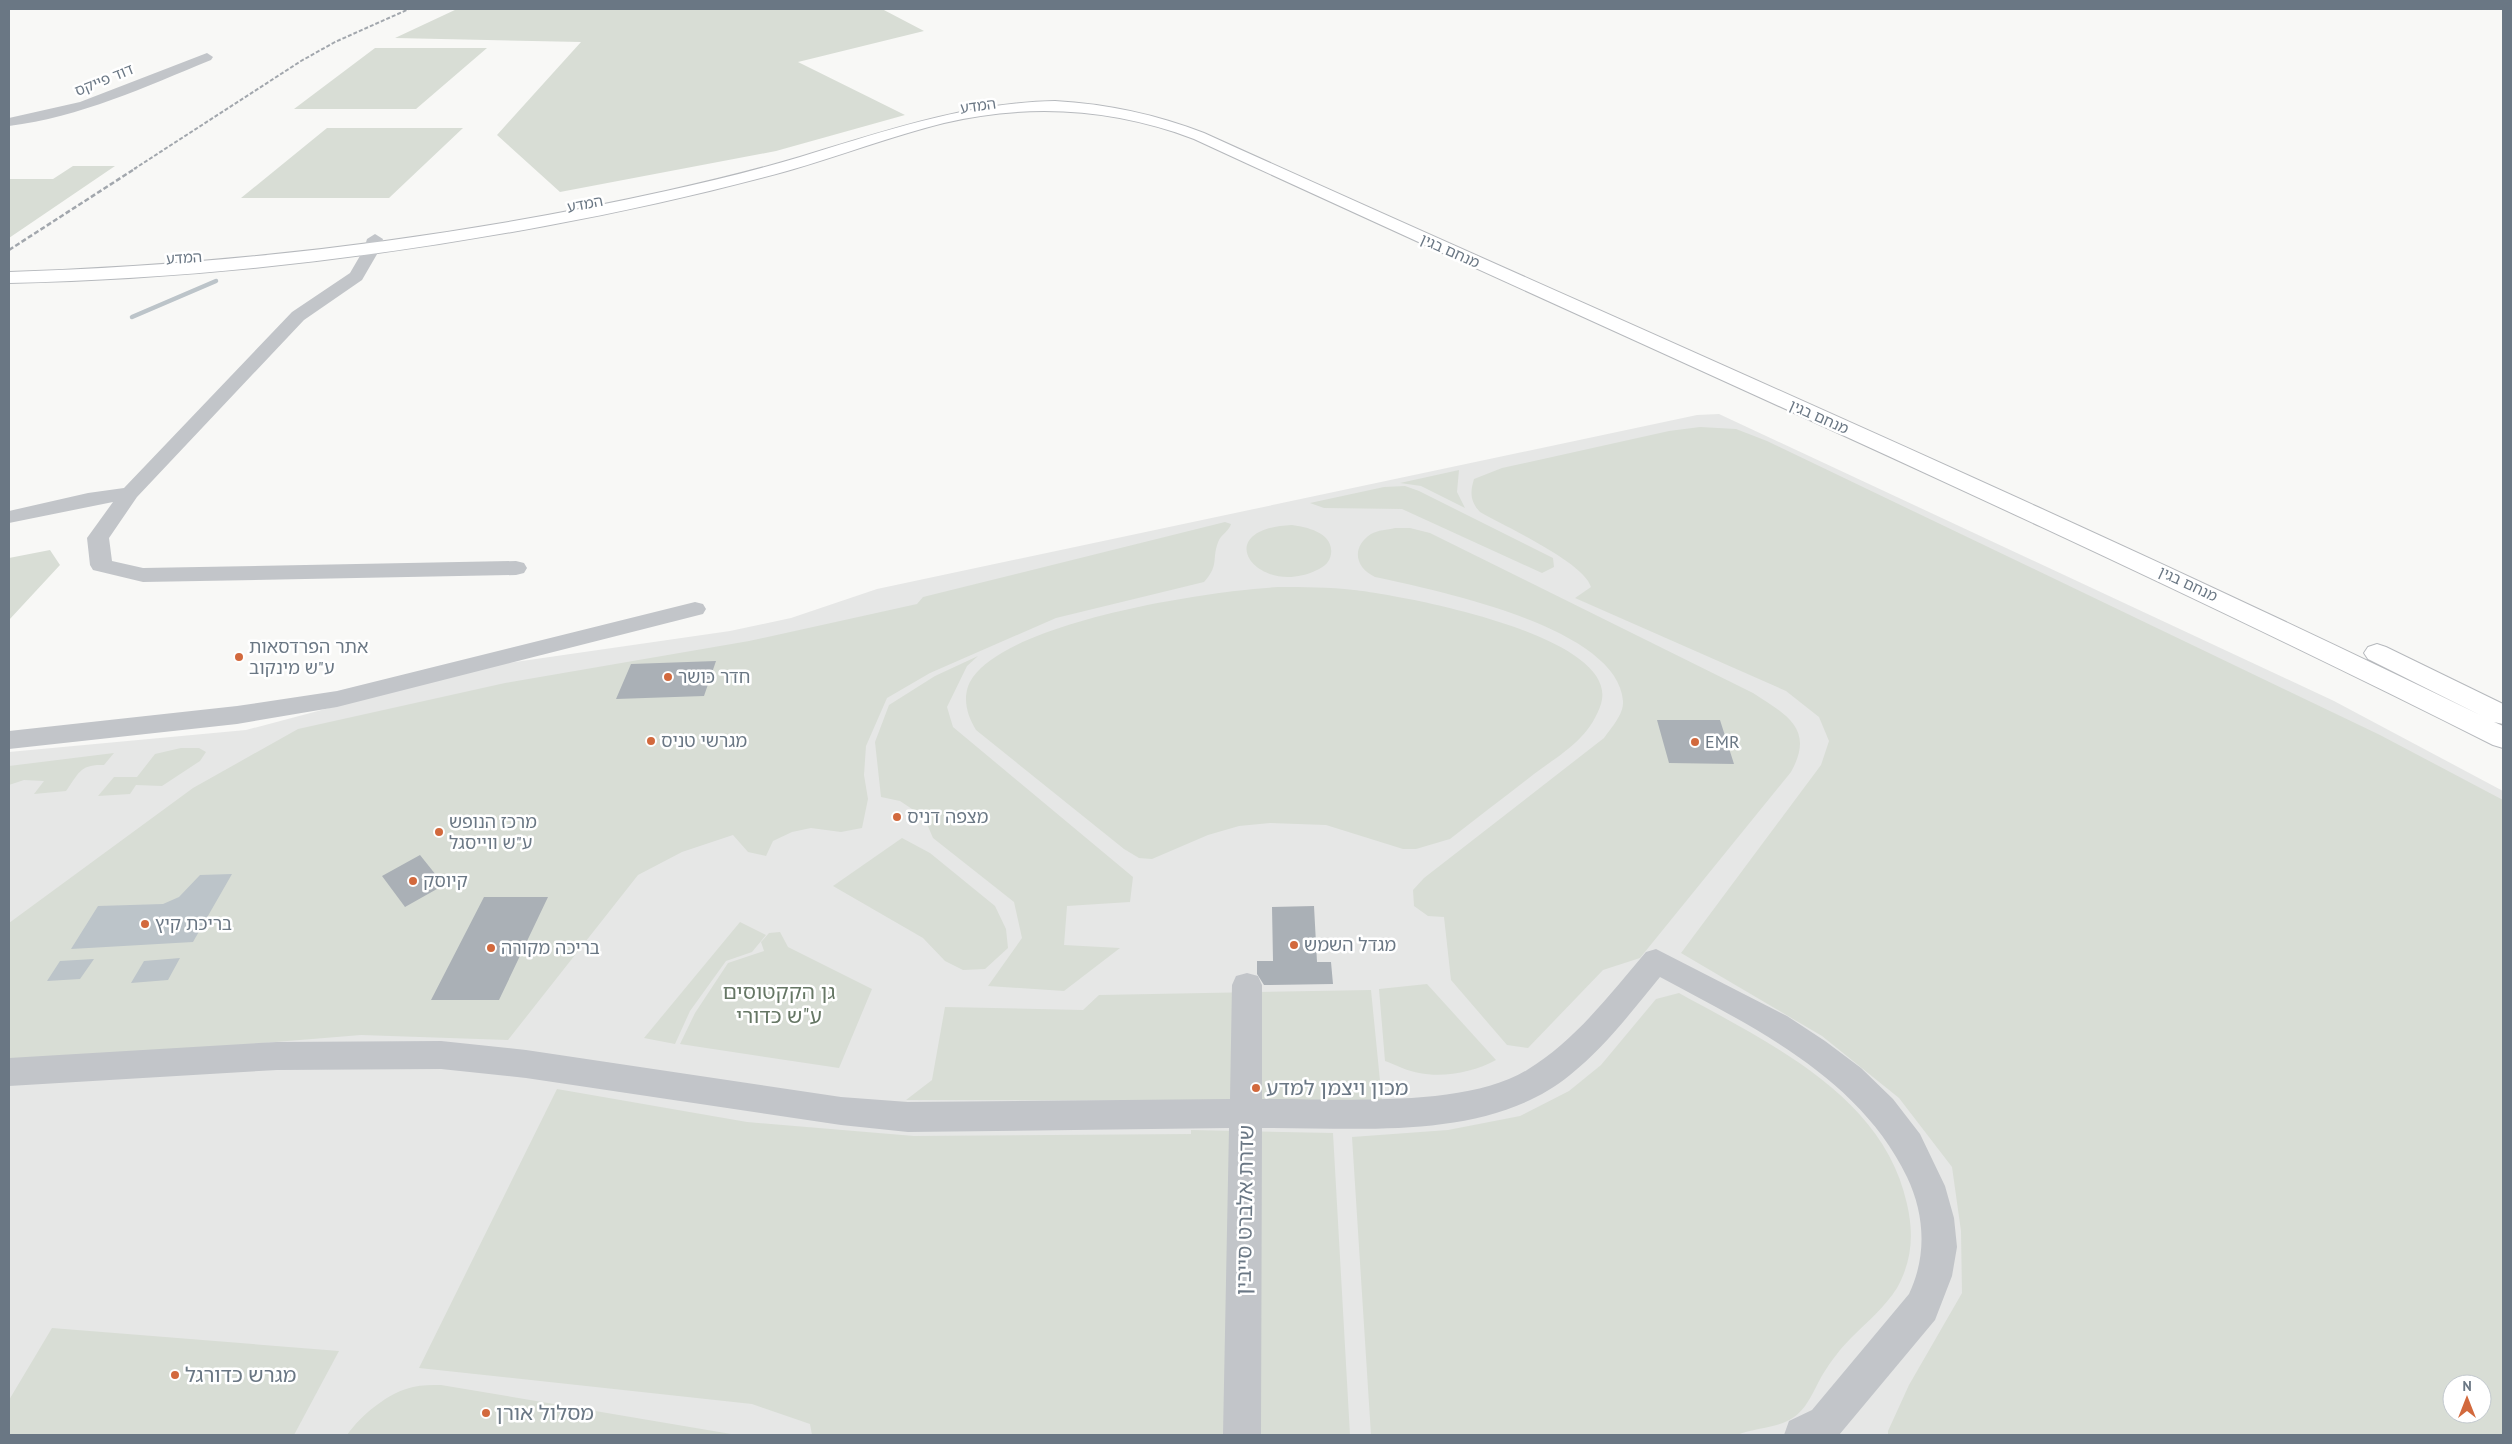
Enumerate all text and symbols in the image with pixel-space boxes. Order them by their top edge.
street label: דוד פייקס [72,59,136,100]
street label: המדע [959,94,997,117]
street label: המדע [565,191,605,216]
street label: מנחם בגין [1418,229,1483,272]
street label: המדע [165,247,203,268]
street label: מנחם בגין [1787,395,1852,438]
street label: מנחם בגין [2156,562,2221,605]
place label: אתר הפרדסאות ע"ש מינקוב [249,635,368,679]
marker: אתר הפרדסאות ע"ש מינקוב [233,651,245,663]
place label: חדר כושר [678,665,750,688]
marker: חדר כושר [662,671,674,683]
place label: מגרשי טניס [661,729,747,752]
place label: EMR [1705,730,1740,753]
marker: מגרשי טניס [645,735,657,747]
marker: EMR [1689,736,1701,748]
place label: מצפה דניס [907,805,989,828]
place label: מרכז הנופש ע"ש ווייסגל [449,810,537,854]
marker: מצפה דניס [891,811,903,823]
marker: מרכז הנופש ע"ש ווייסגל [433,826,445,838]
place label: קיוסק [423,869,468,892]
marker: קיוסק [407,875,419,887]
place label: בריכת קיץ [155,912,232,935]
marker: בריכת קיץ [139,918,151,930]
place label: מגדל השמש [1304,933,1396,956]
place label: בריכה מקורה [501,936,600,959]
marker: מגדל השמש [1288,939,1300,951]
marker: בריכה מקורה [485,942,497,954]
park label: גן הקקטוסים ע"ש כדורי [723,978,836,1029]
place label: מכון ויצמן למדע [1266,1074,1408,1101]
marker: מכון ויצמן למדע [1250,1082,1262,1094]
street label: שדרת אלברט סייבין [1230,1125,1259,1295]
place label: מגרש כדורגל [185,1361,297,1388]
marker: מגרש כדורגל [169,1369,181,1381]
north arrow [2442,1374,2492,1424]
text: N [2462,1377,2472,1395]
place label: מסלול אורן [496,1399,594,1426]
marker: מסלול אורן [480,1407,492,1419]

